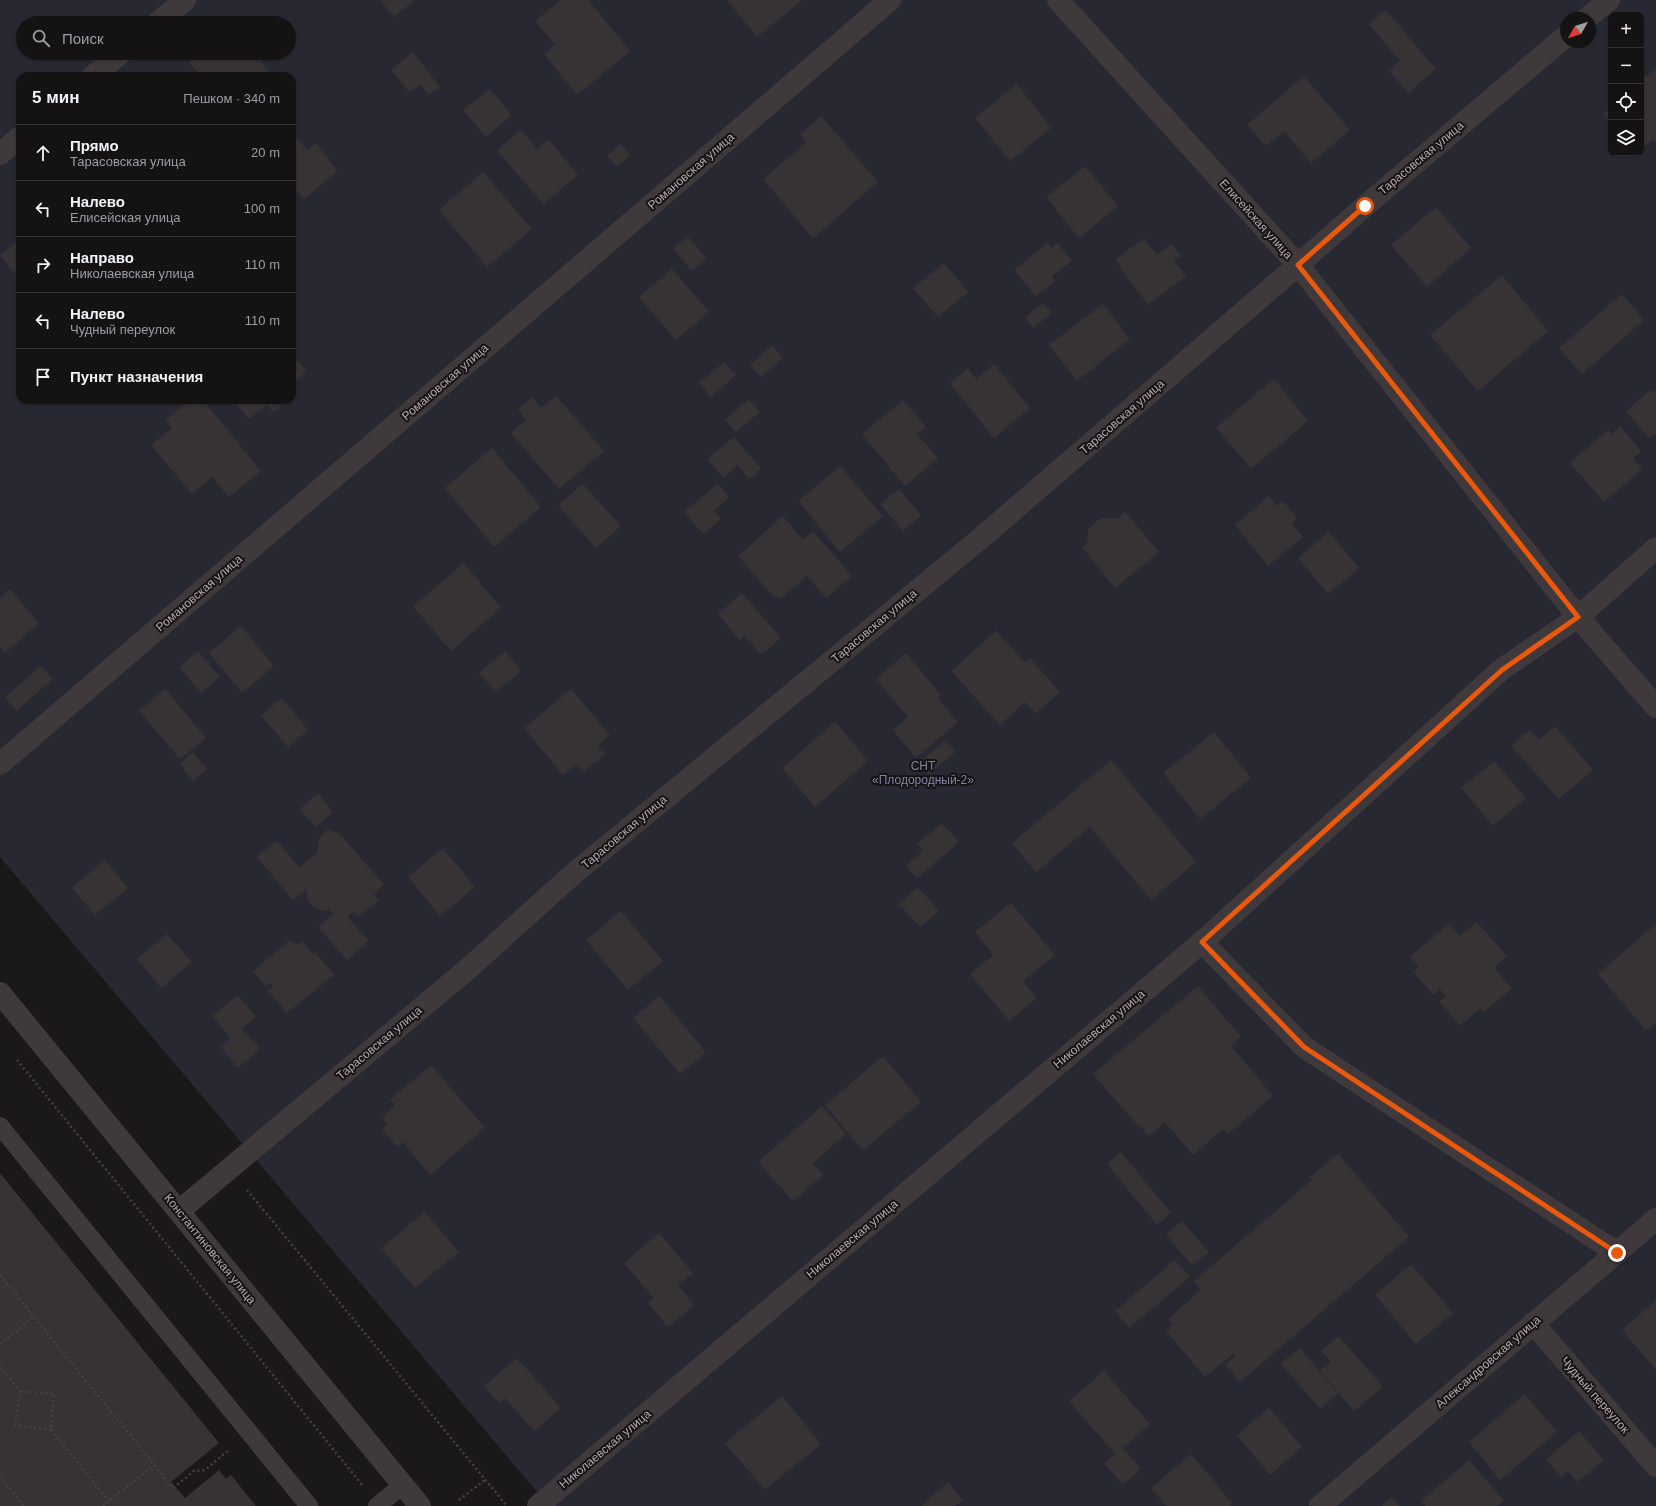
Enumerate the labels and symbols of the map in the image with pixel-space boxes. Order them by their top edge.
north arrow [1560,12,1596,48]
street label: Тарасовская улица [1376,118,1467,198]
street label: Романовская улица [645,130,737,212]
street label: Елисейская улица [1217,176,1296,262]
route start [1356,197,1374,215]
street label: Романовская улица [399,341,491,423]
street label: Тарасовская улица [1077,376,1167,457]
street label: Романовская улица [153,552,245,634]
street label: Тарасовская улица [829,586,920,666]
park label: СНТ «Плодородный-2» [872,759,974,787]
street label: Тарасовская улица [579,792,670,872]
street label: Николаевская улица [1051,987,1148,1071]
street label: Тарасовская улица [334,1003,425,1083]
street label: Константиновская улица [161,1191,259,1307]
street label: Николаевская улица [804,1197,901,1281]
route end [1608,1244,1626,1262]
street label: Александровская улица [1433,1313,1543,1411]
street label: Чудный переулок [1558,1354,1633,1437]
street label: Николаевская улица [557,1407,654,1491]

